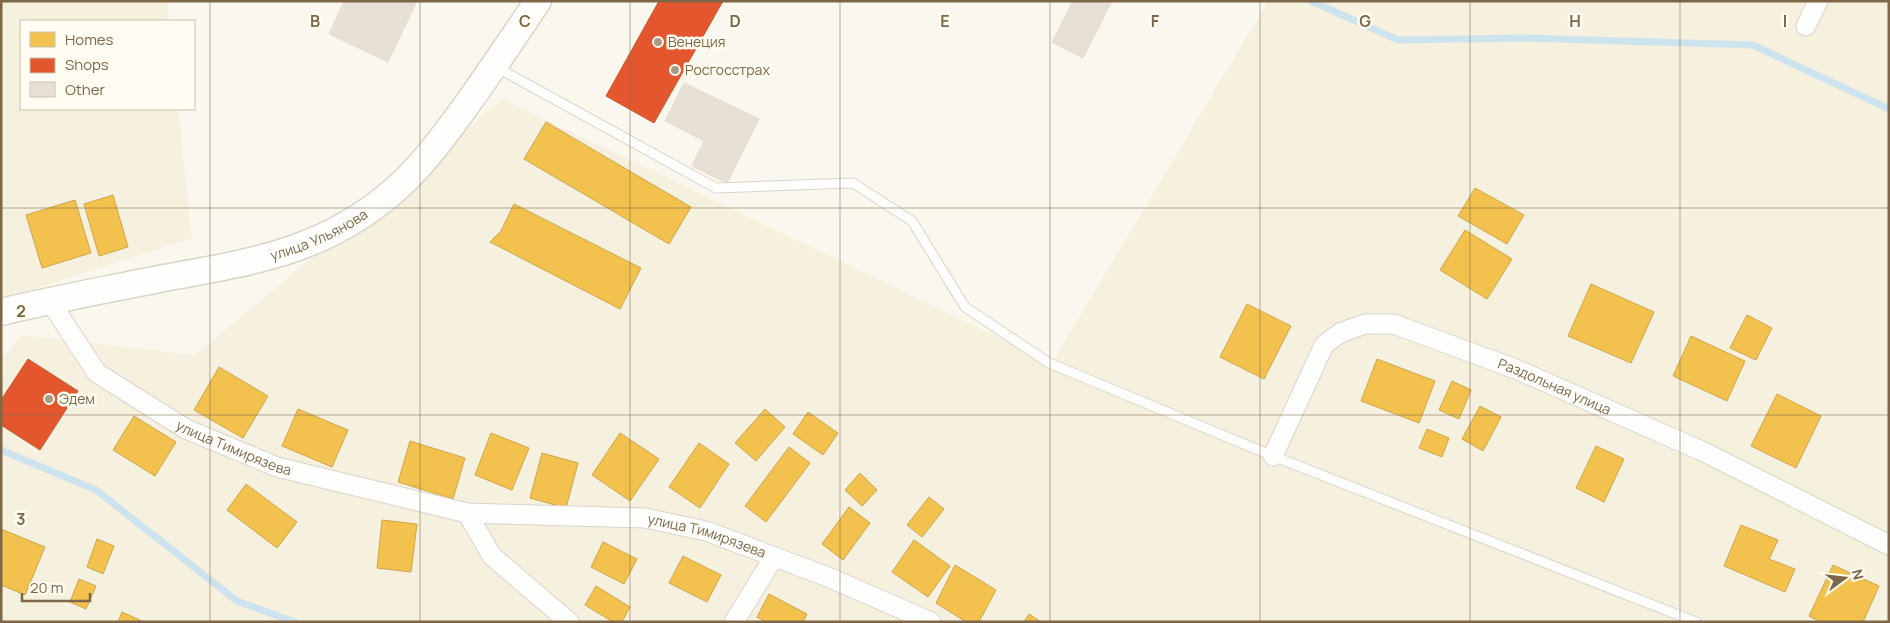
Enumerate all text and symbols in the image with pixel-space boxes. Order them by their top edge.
text: B [310,10,320,32]
text: C [519,10,531,32]
text: D [729,10,741,32]
text: E [940,10,950,32]
text: F [1151,10,1160,32]
text: G [1359,10,1371,32]
text: H [1569,10,1581,32]
text: I [1783,10,1787,32]
legend [20,20,195,110]
text: Homes [65,29,114,50]
place label: Венеция [668,32,726,51]
marker: Венеция [652,36,664,48]
text: Shops [65,54,109,75]
place label: Росгосстрах [685,60,770,79]
marker: Росгосстрах [669,64,681,76]
text: Other [65,79,106,100]
street label: улица Ульянова [268,204,371,264]
text: 2 [16,300,26,322]
street label: Раздольная улица [1495,353,1614,419]
place label: Эдем [59,389,95,408]
marker: Эдем [43,393,55,405]
street label: улица Тимирязева [173,415,293,479]
text: 3 [16,508,26,530]
street label: улица Тимирязева [646,509,769,562]
north arrow [1820,553,1870,603]
text: N [1848,567,1869,582]
scale bar [22,570,90,602]
text: 20 m [30,577,63,598]

